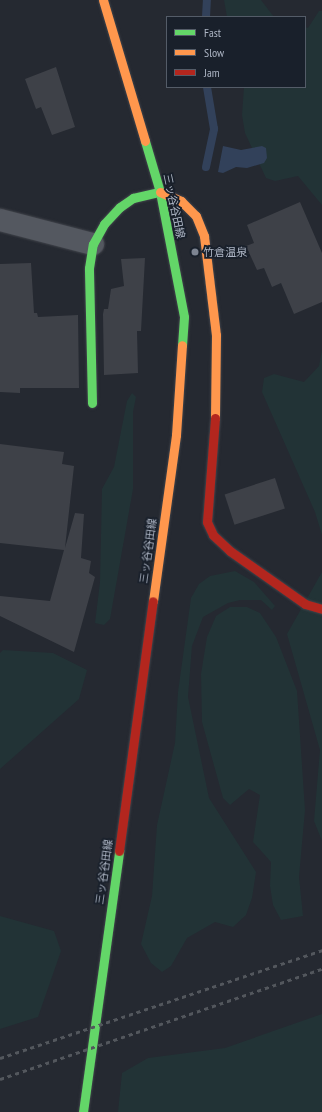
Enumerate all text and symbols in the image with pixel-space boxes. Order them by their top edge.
legend [166,16,306,88]
text: Fast [204,25,221,40]
text: Slow [204,45,224,60]
text: Jam [204,65,220,80]
street label: 三ッ谷谷田線 [161,172,187,240]
place label: 竹倉温泉 [203,245,247,259]
marker: 竹倉温泉 [190,247,200,257]
street label: 三ッ谷谷田線 [137,517,159,585]
street label: 三ッ谷谷田線 [93,838,115,906]

